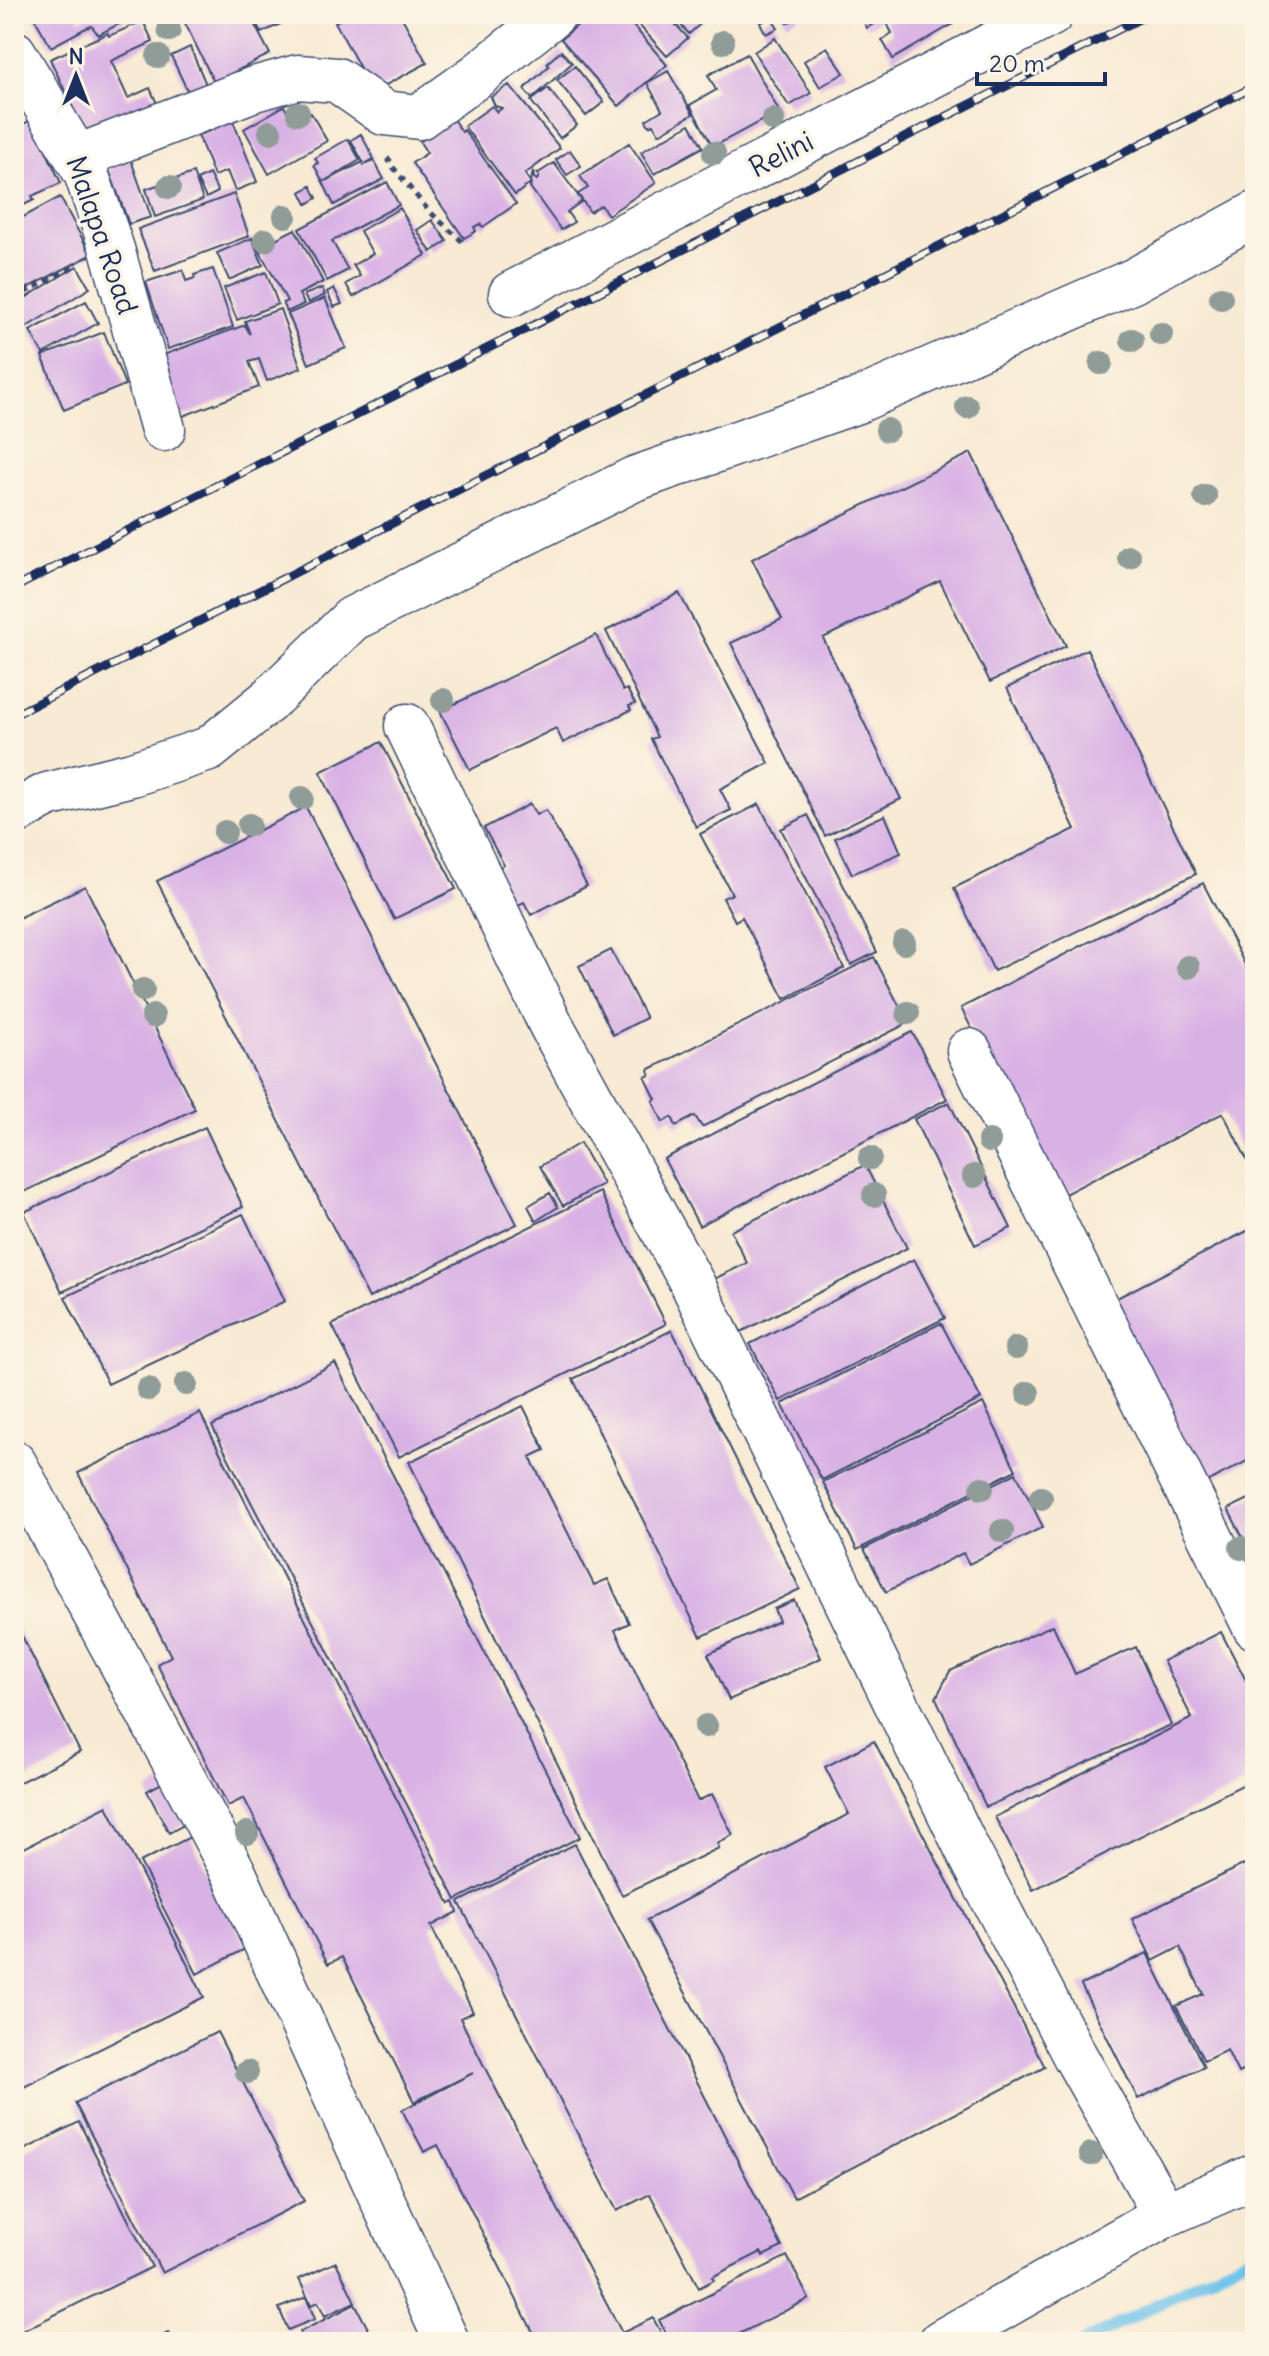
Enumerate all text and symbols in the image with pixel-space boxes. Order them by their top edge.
north arrow [36,36,116,116]
scale bar [977,36,1105,86]
text: N [68,42,84,70]
text: 20 m [989,48,1045,78]
street label: Relini [743,123,819,185]
street label: Malapa Road [58,151,146,319]

